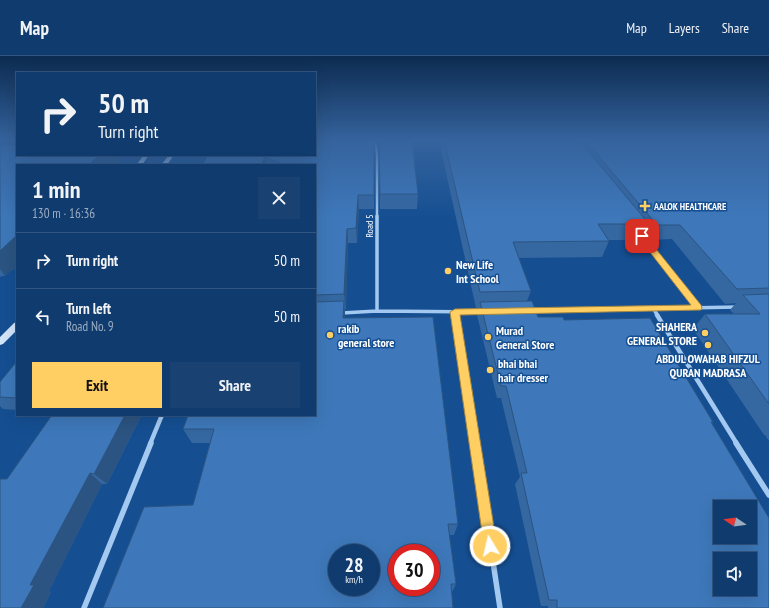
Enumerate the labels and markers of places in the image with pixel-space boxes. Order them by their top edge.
marker: AALOK HEALTHCARE [639,200,651,212]
place label: AALOK HEALTHCARE [653,200,726,213]
pin [625,219,659,253]
place label: New Life Int School [456,257,499,286]
marker: New Life Int School [443,266,453,276]
place label: SHAHERA GENERAL STORE [627,319,698,348]
place label: rakib general store [338,321,395,350]
place label: Murad General Store [496,323,554,352]
marker: SHAHERA GENERAL STORE [700,328,710,338]
marker: rakib general store [325,330,335,340]
marker: Murad General Store [483,332,493,342]
marker: ABDUL OWAHAB HIFZUL QURAN MADRASA [703,340,713,350]
place label: ABDUL OWAHAB HIFZUL QURAN MADRASA [655,351,760,380]
place label: bhai bhai hair dresser [498,356,549,385]
marker: bhai bhai hair dresser [485,365,495,375]

